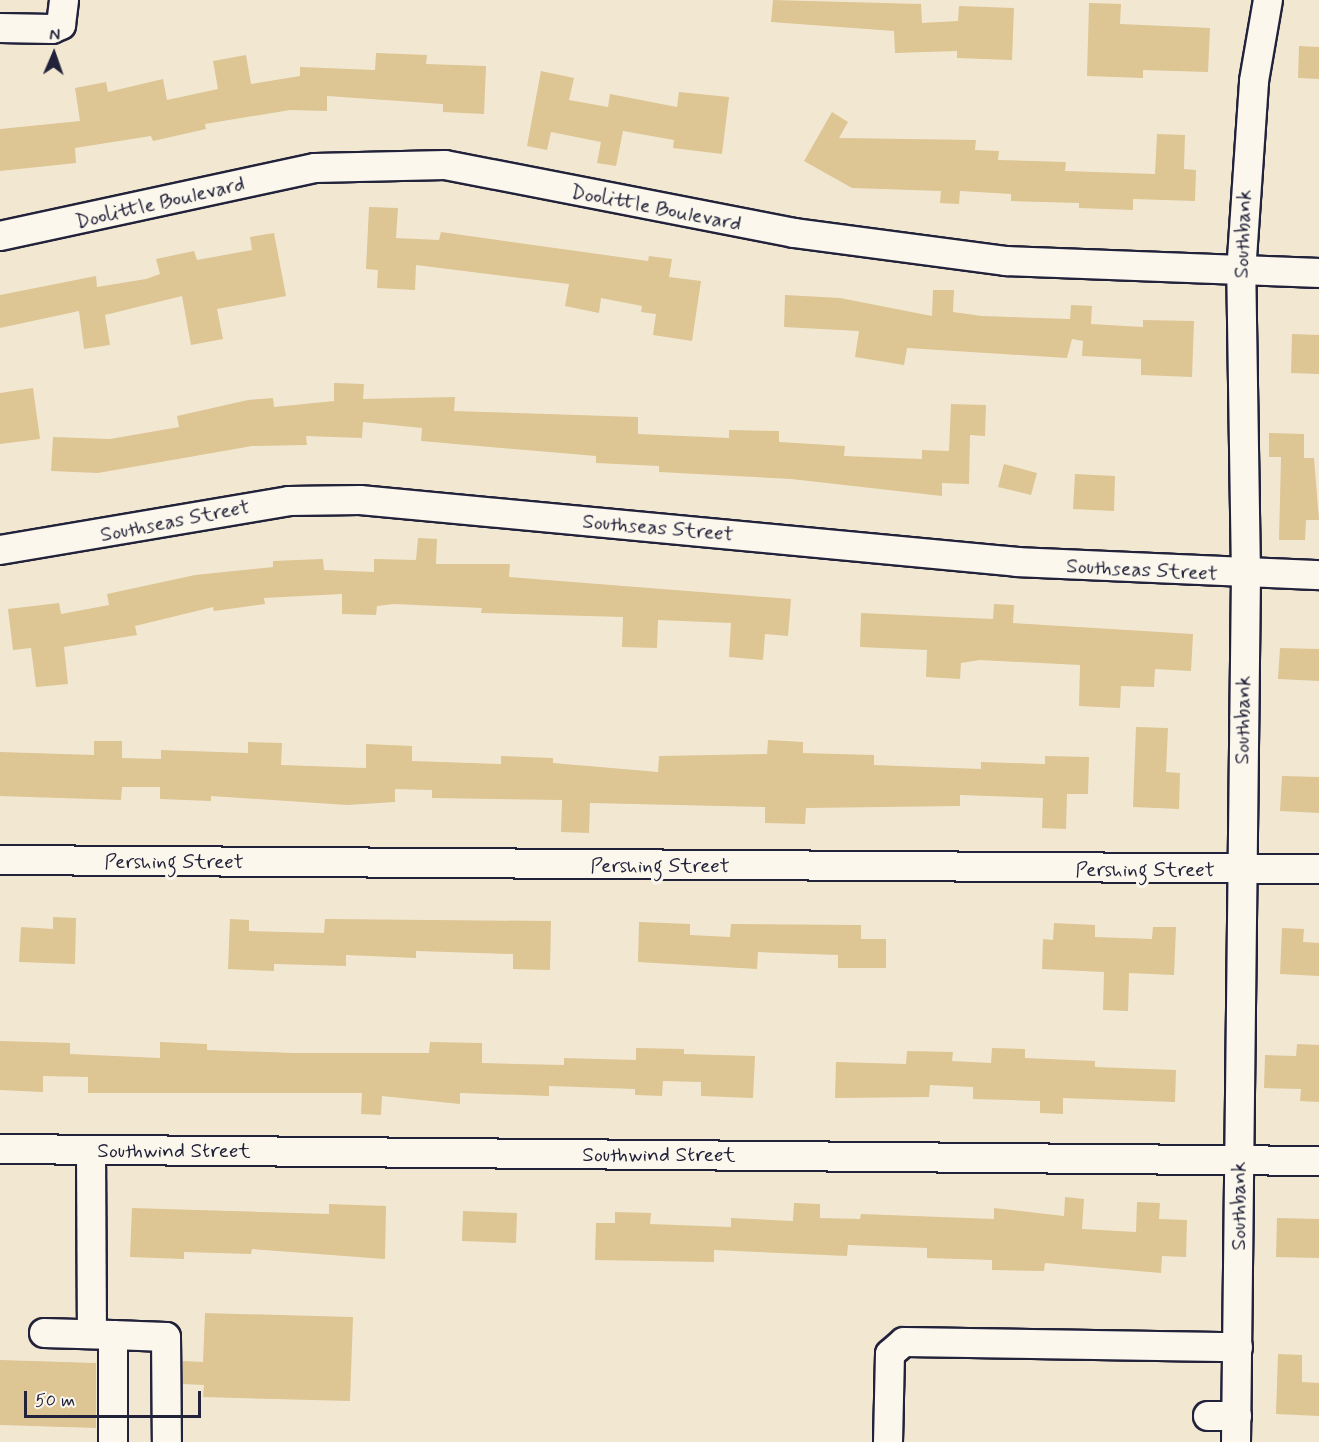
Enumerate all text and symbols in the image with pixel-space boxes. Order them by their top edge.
north arrow [24,24,84,84]
text: N [49,25,60,46]
street label: Doolittle Boulevard [74,172,246,234]
street label: Doolittle Boulevard [570,179,742,237]
street label: Southbank [1229,189,1257,279]
street label: Southseas Street [99,494,251,548]
street label: Southseas Street [582,509,734,547]
street label: Southseas Street [1066,553,1218,587]
street label: Southbank [1230,675,1256,765]
street label: Pershing Street [105,849,243,875]
street label: Pershing Street [591,853,729,879]
street label: Pershing Street [1076,857,1214,883]
street label: Southwind Street [97,1138,251,1164]
street label: Southwind Street [582,1142,736,1168]
street label: Southbank [1226,1162,1252,1250]
scale bar [27,1379,204,1417]
text: 50 m [35,1389,75,1413]

